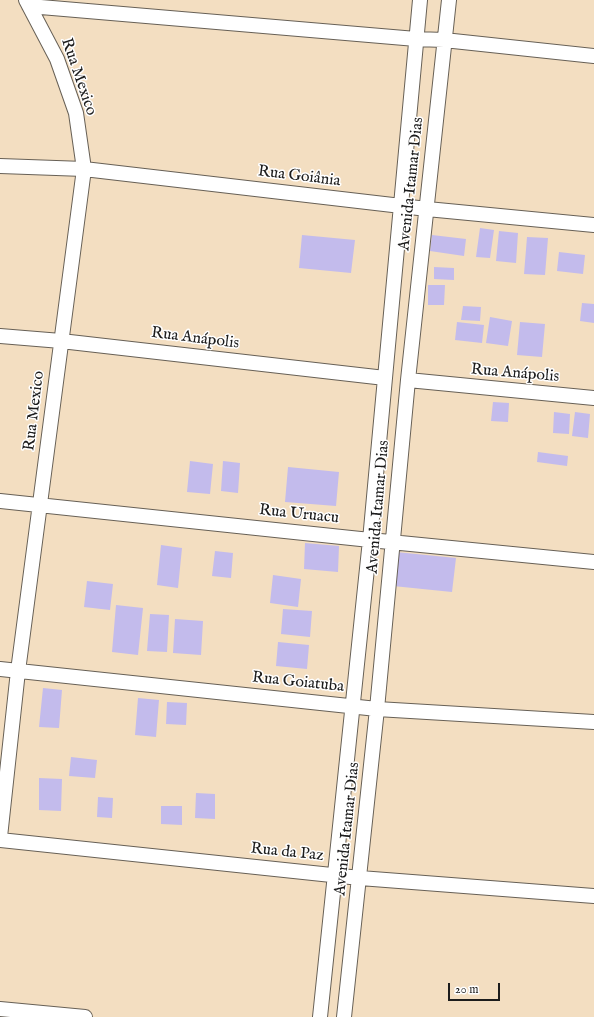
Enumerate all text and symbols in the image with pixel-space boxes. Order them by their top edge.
street label: Rua Mexico [56,36,100,118]
street label: Avenida Itamar Dias [395,116,429,252]
street label: Rua Goiânia [257,162,341,192]
street label: Rua Anápolis [150,324,240,354]
street label: Rua Anápolis [470,361,560,387]
street label: Rua Mexico [21,370,49,452]
street label: Avenida Itamar Dias [364,439,394,575]
street label: Rua Uruacu [258,501,340,529]
street label: Rua Goiatuba [251,669,345,697]
street label: Avenida Itamar Dias [331,761,365,897]
street label: Rua da Paz [250,840,324,866]
scale bar [450,975,502,1001]
text: 20 m [455,982,478,997]

